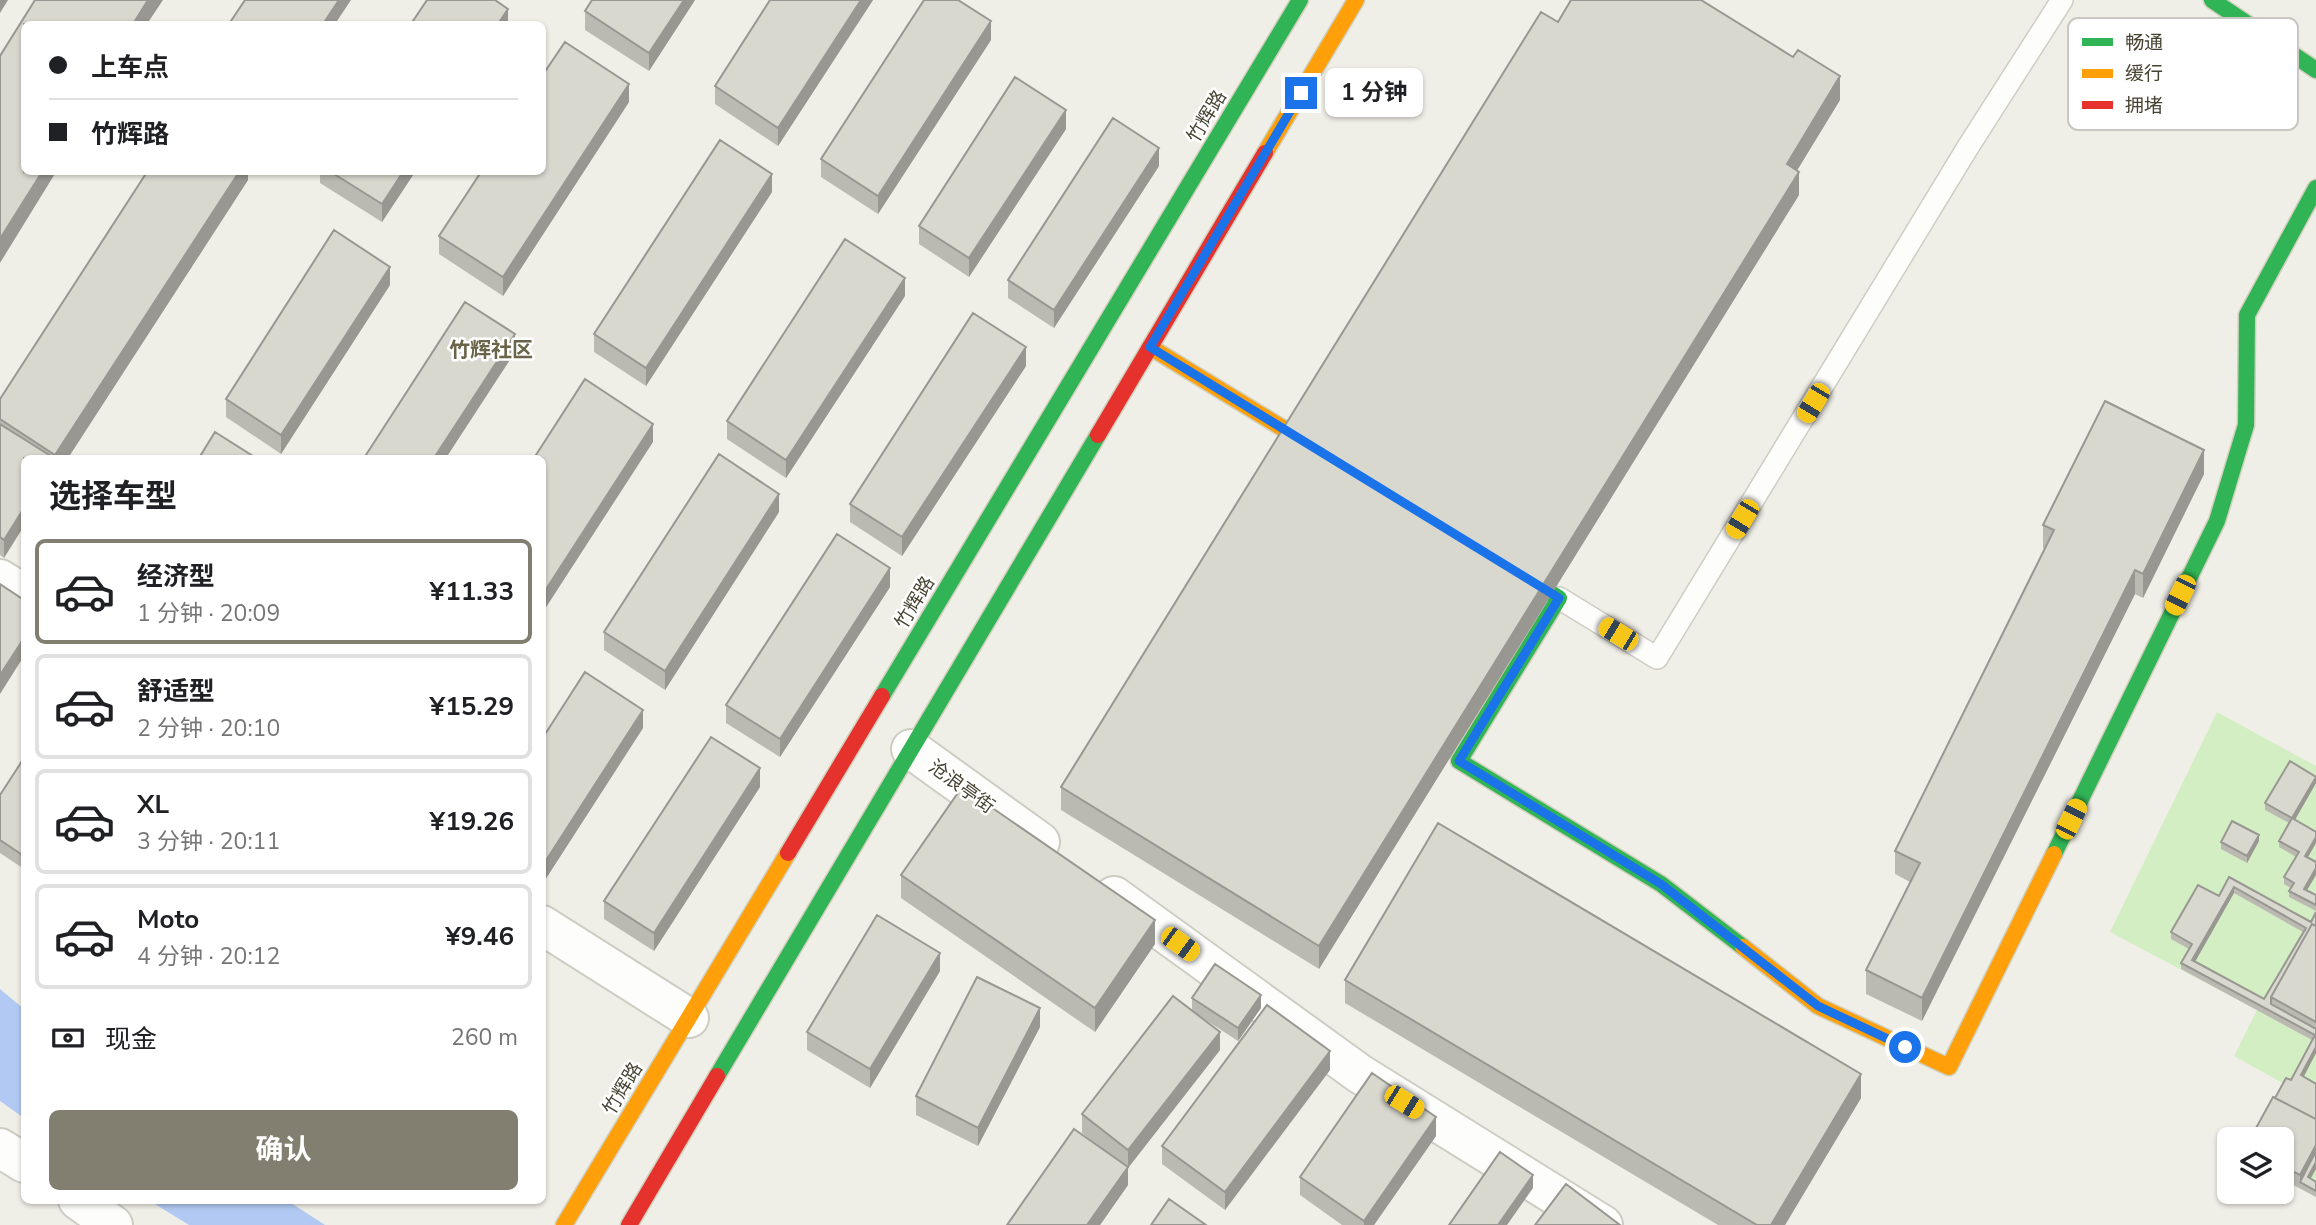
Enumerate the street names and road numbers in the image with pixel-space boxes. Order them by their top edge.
street label: 竹辉路 [1181,85,1233,148]
street label: 竹辉路 [889,571,941,634]
street label: 沧浪亭街 [923,754,1000,820]
street label: 竹辉路 [597,1057,649,1120]

